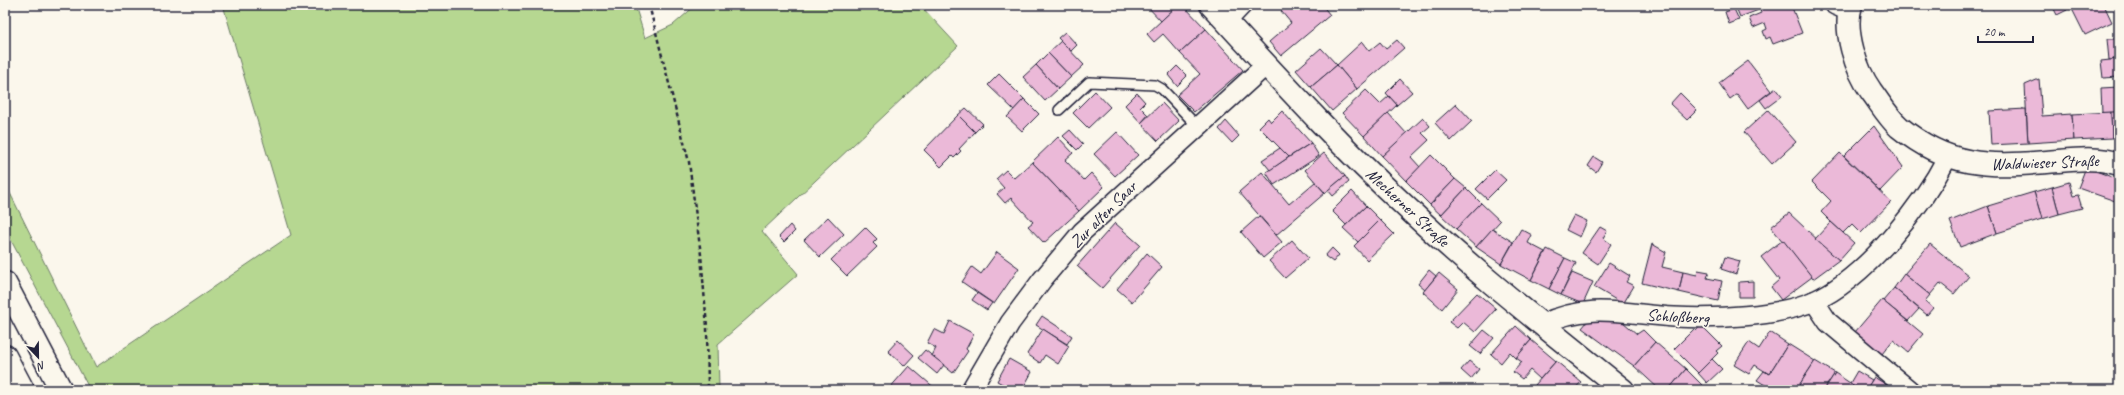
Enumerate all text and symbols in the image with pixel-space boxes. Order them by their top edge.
scale bar [1978,18,2033,44]
text: 20 m [1984,24,2006,40]
street label: Waldwieser Straße [1991,150,2101,175]
street label: Mecherner Straße [1362,163,1455,252]
street label: Zur alten Saar [1066,175,1142,252]
street label: Schloßberg [1646,304,1711,329]
north arrow [18,337,58,377]
text: N [34,359,48,375]

